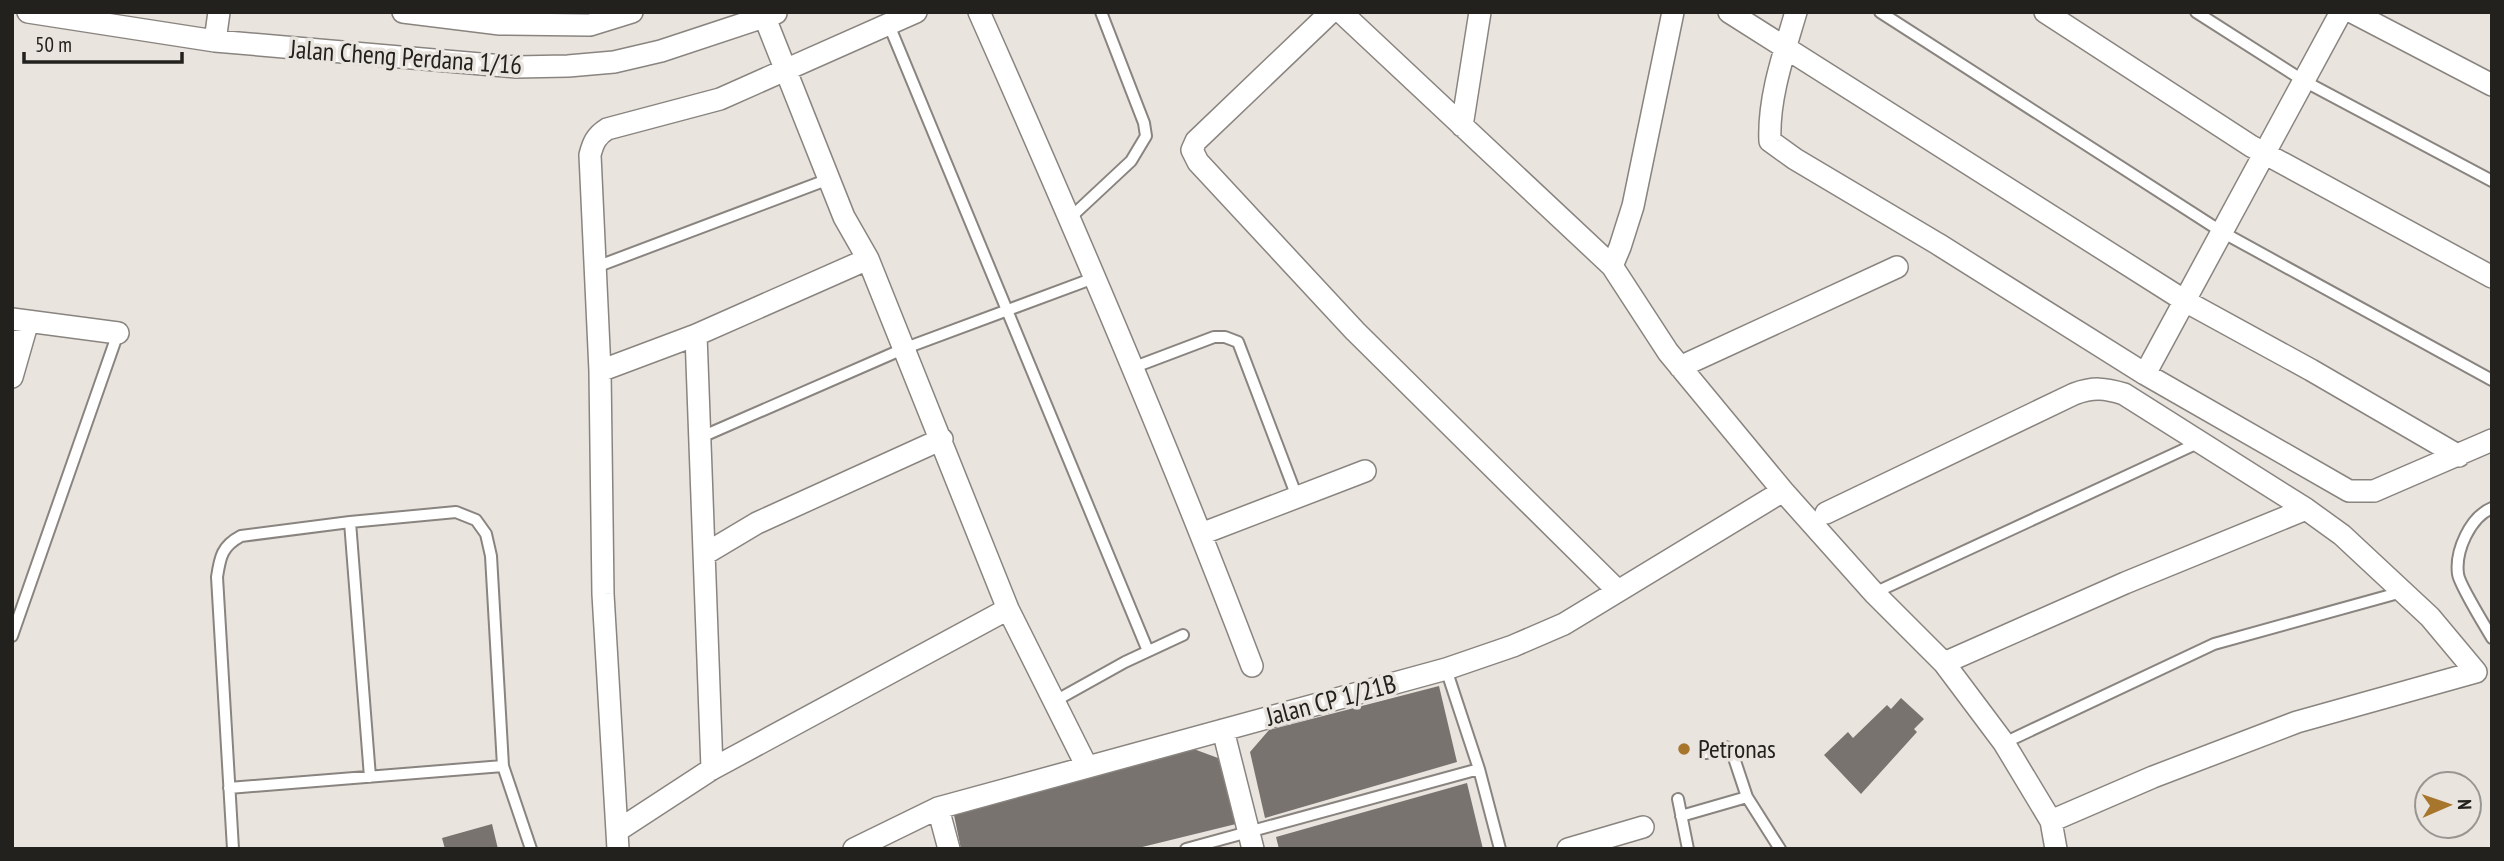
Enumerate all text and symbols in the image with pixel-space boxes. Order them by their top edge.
scale bar [24,21,182,65]
text: 50 m [35,31,72,58]
street label: Jalan Cheng Perdana 1/16 [288,32,523,81]
street label: Jalan CP 1/21B [1261,666,1400,733]
place label: Petronas [1698,732,1776,765]
marker: Petronas [1676,741,1692,757]
north arrow [2413,770,2483,840]
text: N [2453,799,2477,810]

